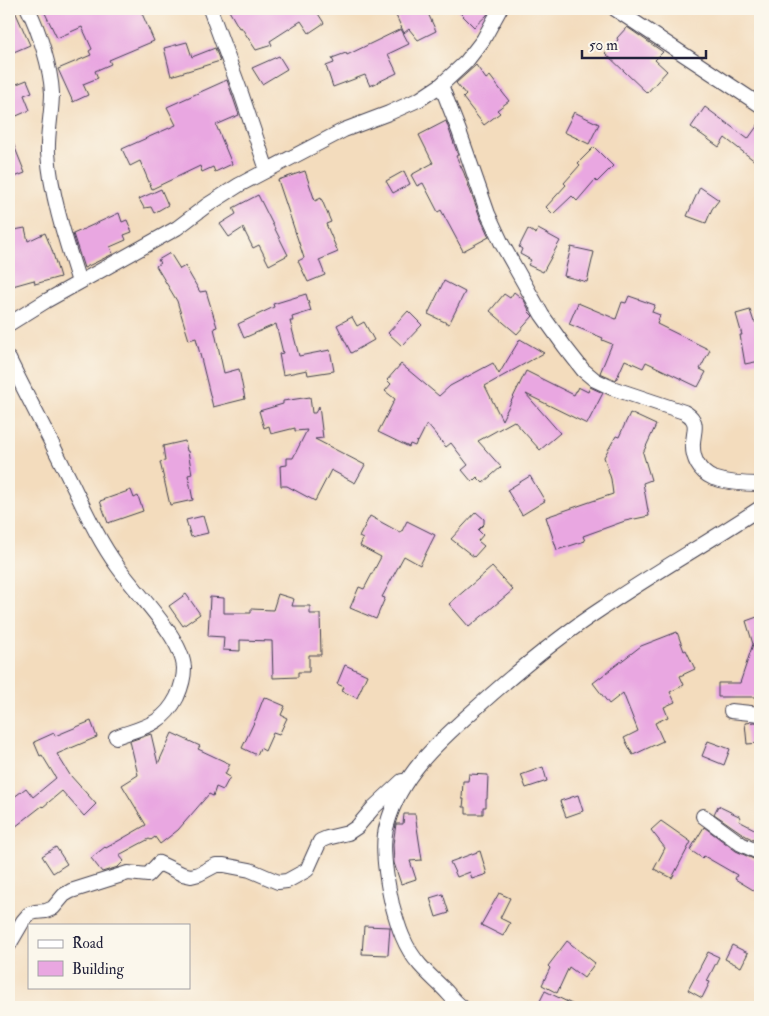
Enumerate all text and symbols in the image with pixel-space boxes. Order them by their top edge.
scale bar [582,28,705,60]
text: 50 m [589,36,618,55]
legend [28,924,190,988]
text: Road [72,934,104,953]
text: Building [72,960,124,979]

